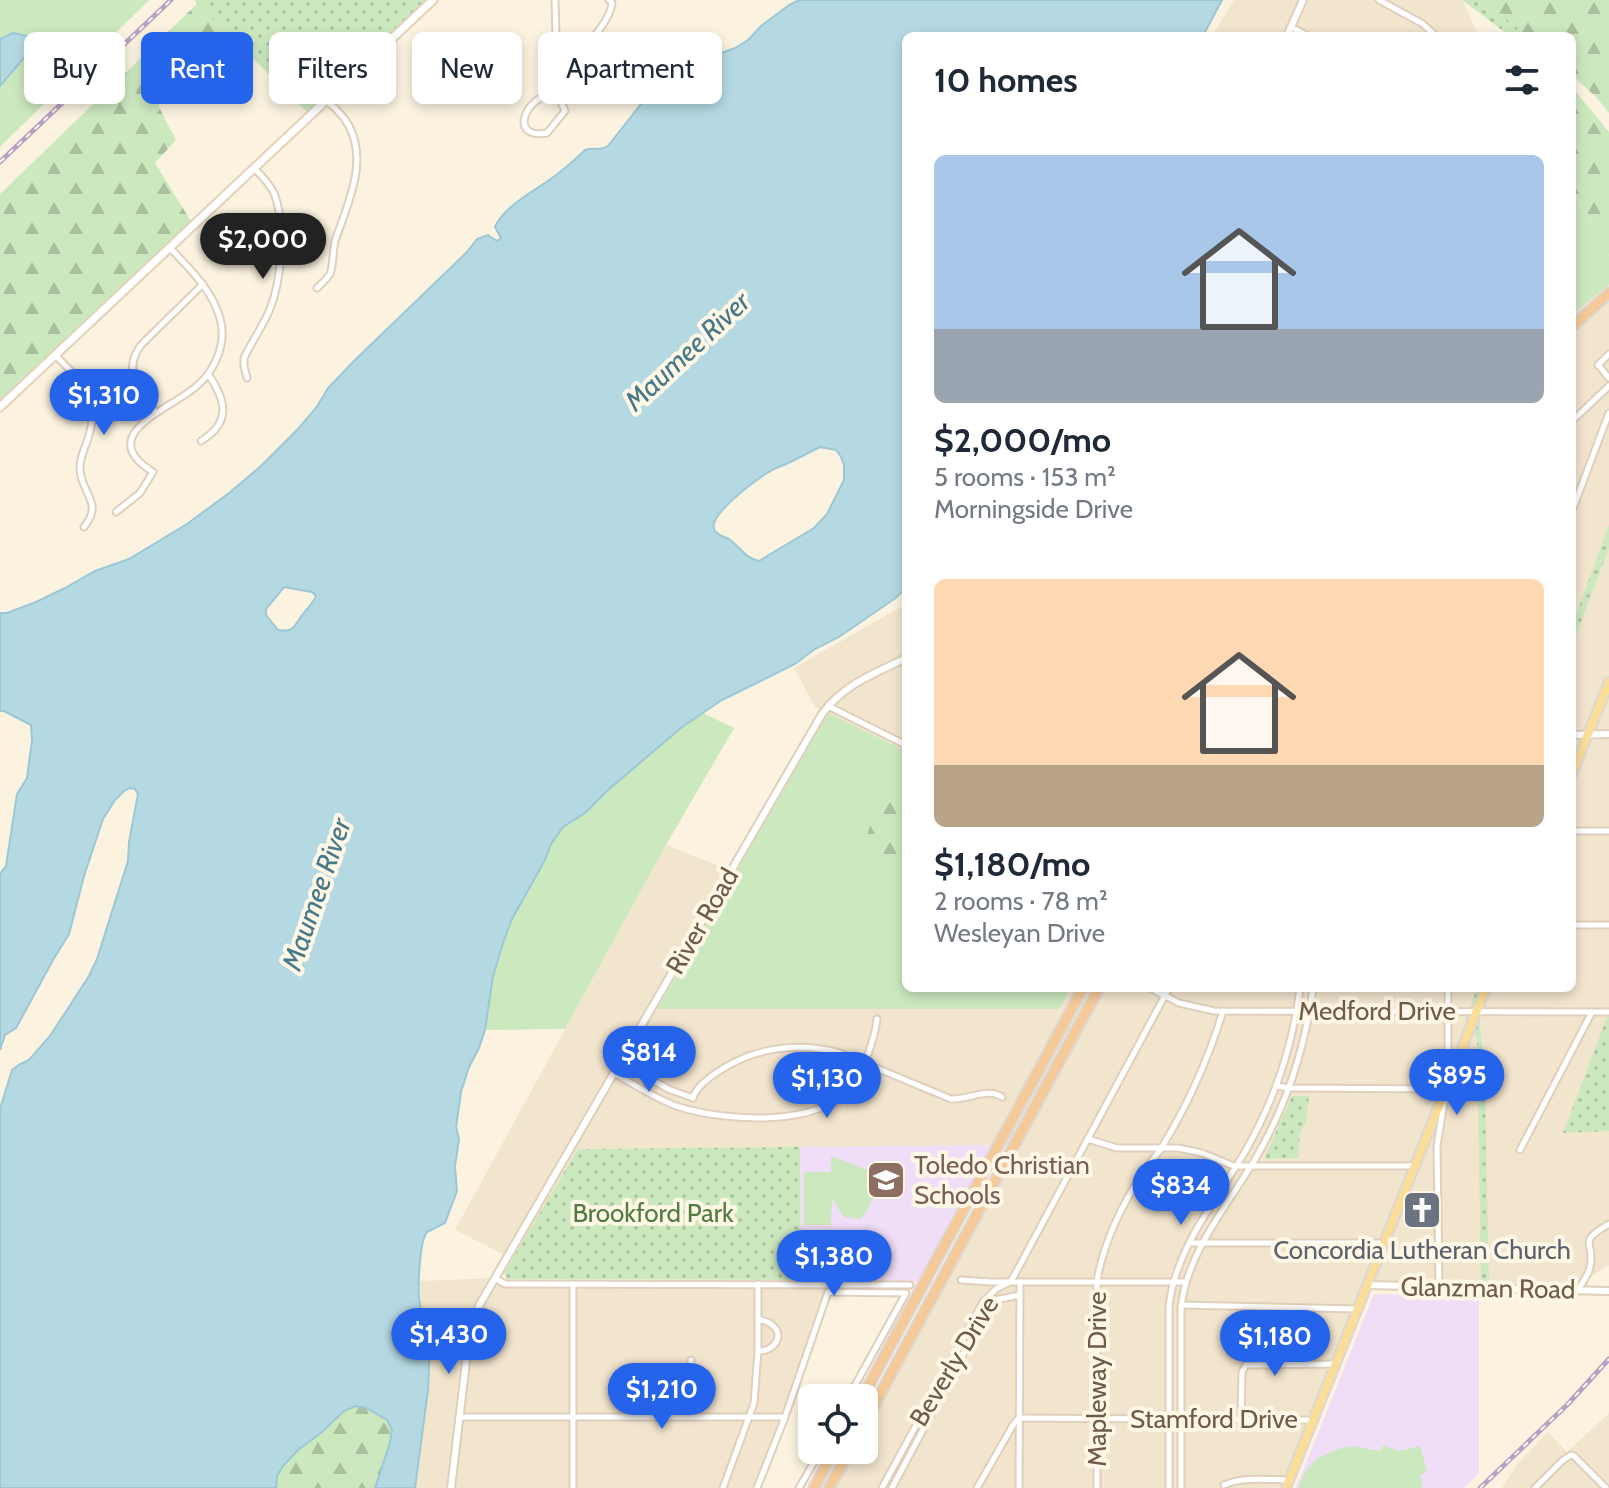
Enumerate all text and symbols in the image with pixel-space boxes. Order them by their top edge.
chip: Buy [24,32,125,104]
chip: Rent [141,32,253,104]
chip: Filters [269,32,396,104]
chip: New [412,32,522,104]
chip: Apartment [538,32,722,104]
icon: filters [1500,58,1544,102]
text: 10 homes [934,59,1078,101]
icon: home [1167,207,1311,351]
pin: $2,000 [198,213,328,281]
text: $2,000 [218,223,308,255]
water label: Maumee River [617,284,758,418]
pin: $1,310 [39,369,169,437]
text: $1,310 [68,379,140,411]
text: $2,000/mo [934,419,1111,461]
text: 5 rooms · 153 m² [934,461,1116,493]
text: Morningside Drive [934,493,1133,525]
icon: home [1167,631,1311,775]
water label: Maumee River [274,812,358,975]
text: $1,180/mo [934,843,1090,885]
street label: River Road [659,862,745,980]
text: 2 rooms · 78 m² [934,885,1108,917]
text: Wesleyan Drive [934,917,1105,949]
street label: Medford Drive [1298,995,1456,1027]
pin: $814 [602,1026,696,1094]
text: $814 [621,1036,677,1068]
pin: $895 [1410,1049,1504,1117]
pin: $1,130 [762,1052,892,1120]
text: $895 [1427,1059,1487,1091]
text: $1,130 [791,1062,863,1094]
place label: Toledo Christian Schools [914,1149,1090,1211]
school or university icon: Toledo Christian Schools [865,1159,907,1201]
pin: $834 [1134,1159,1228,1227]
text: $834 [1151,1169,1211,1201]
church icon: Concordia Lutheran Church [1401,1189,1443,1231]
park label: Brookford Park [572,1197,734,1229]
pin: $1,380 [769,1230,899,1298]
place label: Concordia Lutheran Church [1273,1234,1571,1266]
text: $1,380 [795,1240,873,1272]
street label: Glanzman Road [1400,1270,1576,1306]
street label: Beverly Drive [903,1290,1005,1432]
street label: Mapleway Drive [1081,1291,1113,1467]
pin: $1,430 [384,1308,514,1376]
pin: $1,180 [1210,1310,1340,1378]
text: $1,430 [409,1318,489,1350]
text: $1,180 [1238,1320,1312,1352]
pin: $1,210 [597,1363,727,1431]
text: $1,210 [626,1373,698,1405]
map controls [798,1384,878,1464]
button: locate [798,1384,878,1464]
street label: Stamford Drive [1130,1403,1298,1435]

